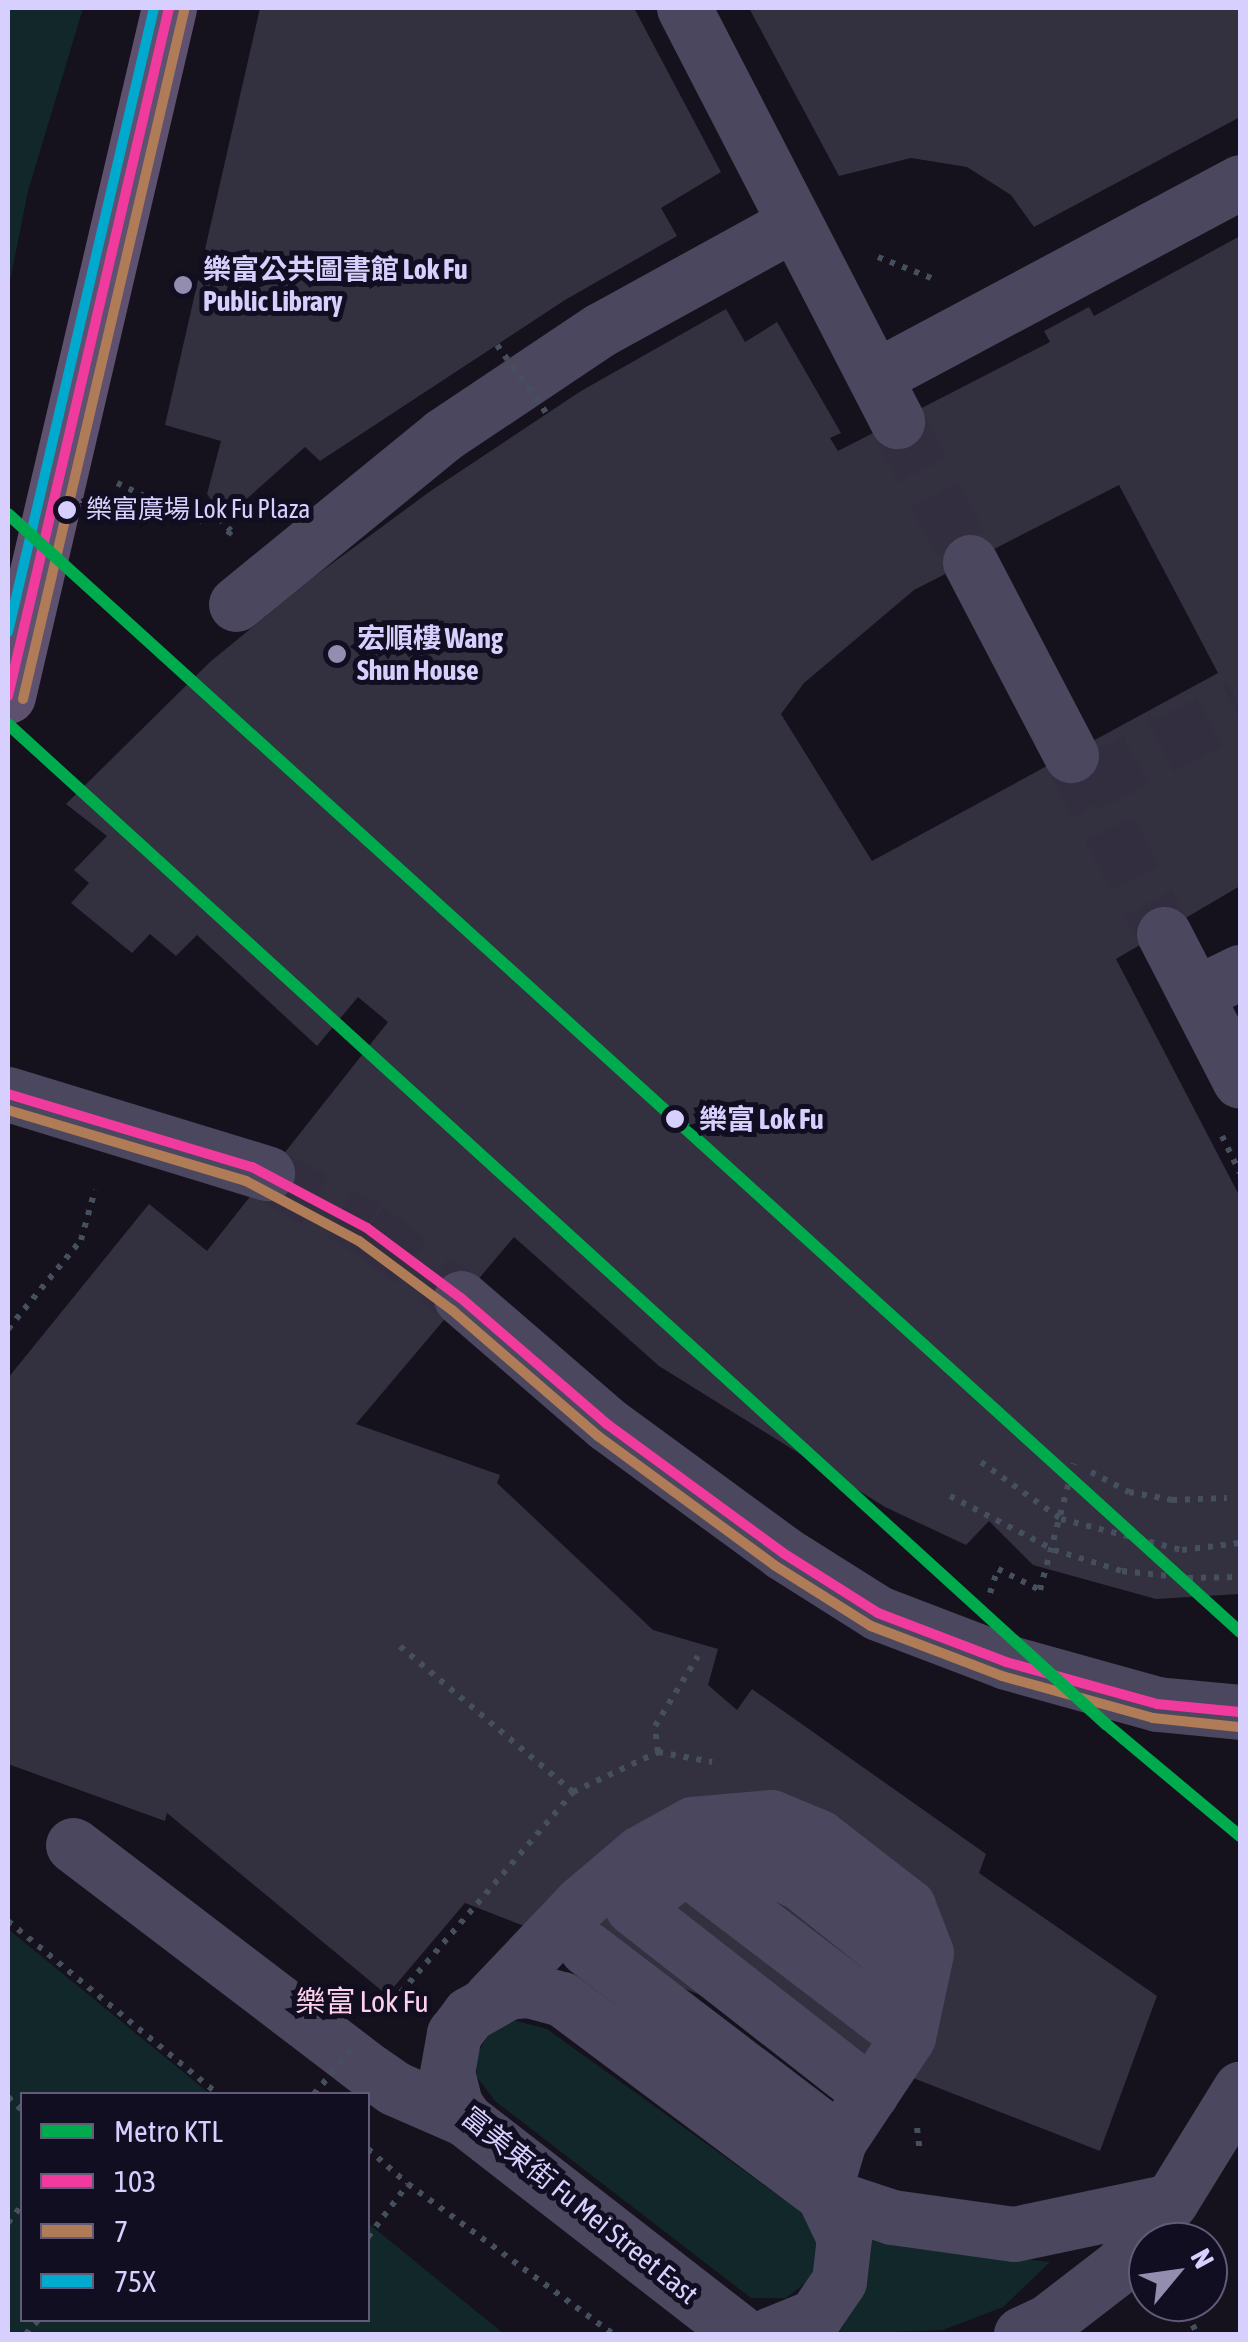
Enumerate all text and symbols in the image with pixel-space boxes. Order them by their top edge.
place label: 樂富公共圖書館 Lok Fu Public Library [203,252,468,318]
marker: 樂富公共圖書館 Lok Fu Public Library [172,274,194,296]
place label: 樂富廣場 Lok Fu Plaza [86,494,310,526]
marker: 樂富廣場 Lok Fu Plaza [57,500,77,520]
place label: 宏順樓 Wang Shun House [357,621,503,687]
marker: 宏順樓 Wang Shun House [326,643,348,665]
place label: 樂富 Lok Fu [699,1102,824,1136]
marker: 樂富 Lok Fu [660,1104,690,1134]
district label: 樂富 Lok Fu [295,1983,429,2019]
legend [20,2092,370,2322]
street label: 富美東街 Fu Mei Street East [455,2099,705,2311]
text: Metro KTL [114,2114,223,2148]
text: 103 [114,2164,156,2198]
text: 7 [114,2214,128,2248]
north arrow [1128,2222,1228,2322]
text: N [1184,2243,1220,2273]
text: 75X [114,2264,156,2298]

